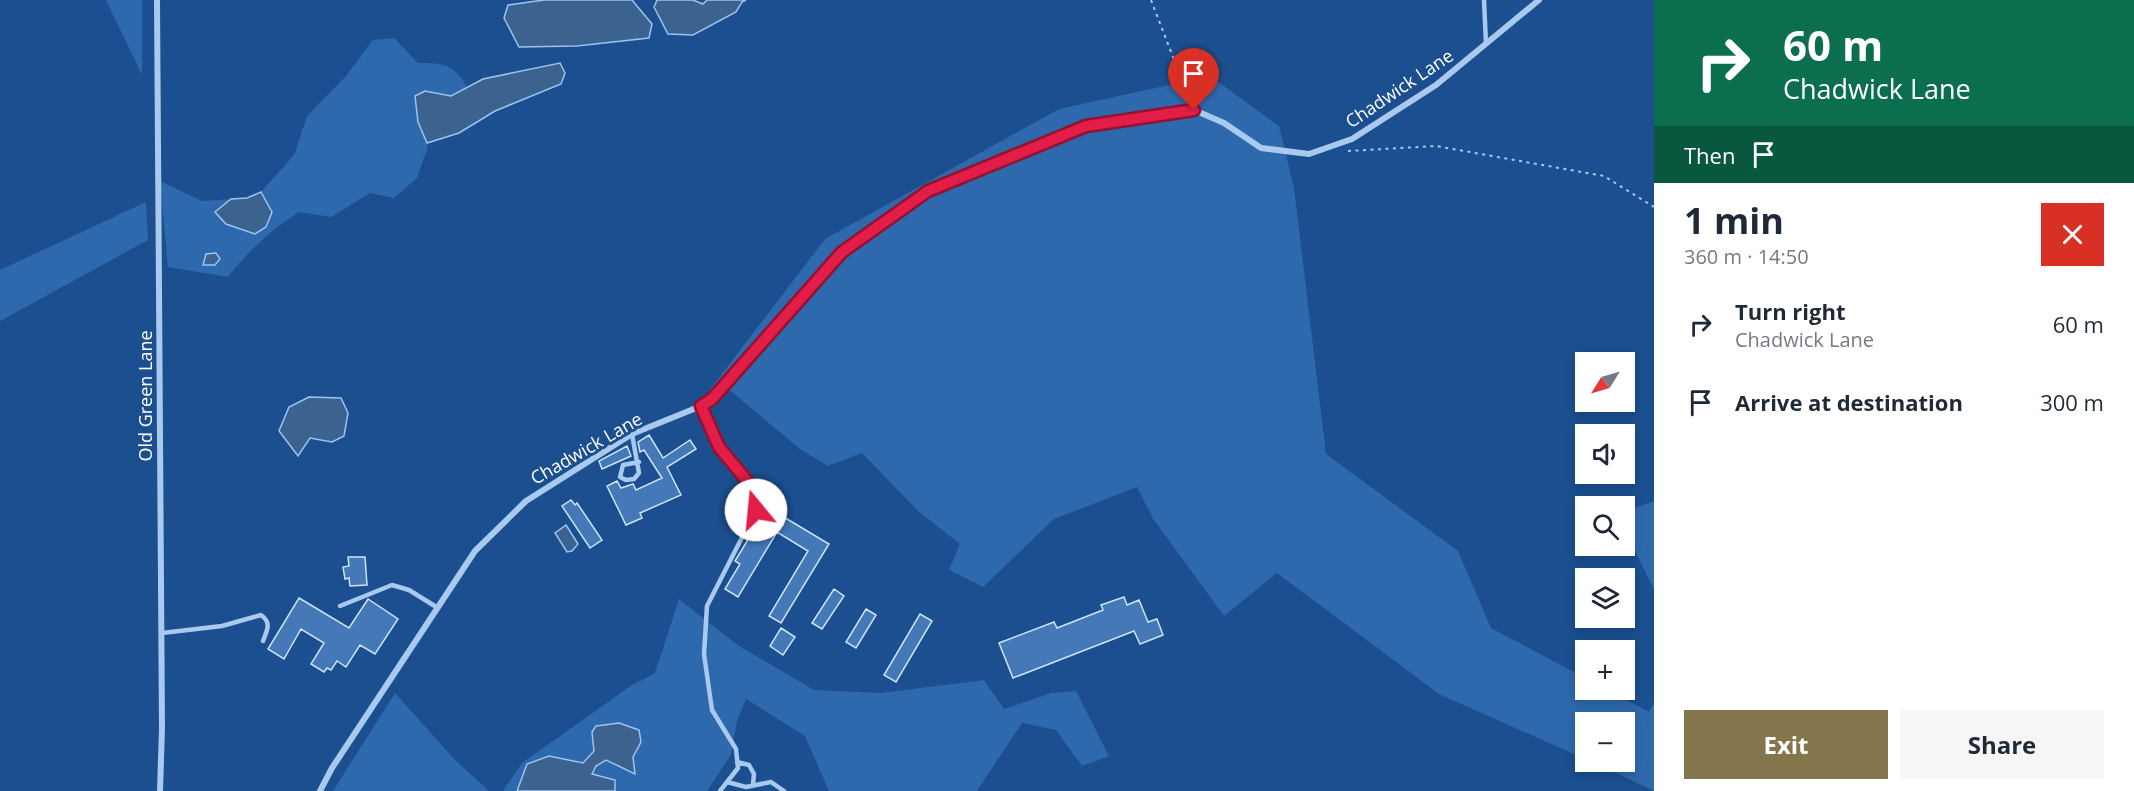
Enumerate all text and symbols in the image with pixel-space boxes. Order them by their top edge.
text: 60 m [1783,16,1883,73]
icon: right [1684,24,1762,102]
street label: Chadwick Lane [1340,43,1458,133]
pin [1168,48,1219,110]
icon: arrive [1177,57,1210,90]
text: Chadwick Lane [1783,70,1971,107]
icon: arrive [1747,138,1780,171]
text: Then [1684,140,1735,170]
text: 1 min [1684,196,1784,245]
button: close [2041,203,2104,266]
text: 360 m · 14:50 [1684,243,1809,270]
text: Turn right [1735,296,1846,326]
icon: right [1684,308,1717,341]
text: 60 m [2053,309,2104,339]
text: Chadwick Lane [1735,326,1874,353]
street label: Old Green Lane [133,330,157,462]
north arrow [1575,352,1635,412]
map controls [1575,352,1635,772]
icon: arrive [1684,386,1717,419]
text: Arrive at destination [1735,387,1963,417]
text: 300 m [2040,387,2104,417]
street label: Chadwick Lane [526,406,646,490]
button: sound [1575,424,1635,484]
position arrow [724,478,788,542]
button: search [1575,496,1635,556]
button: layers [1575,568,1635,628]
button: + [1575,640,1635,700]
button: Exit [1684,710,1888,779]
button: Share [1900,710,2104,779]
button: − [1575,712,1635,772]

